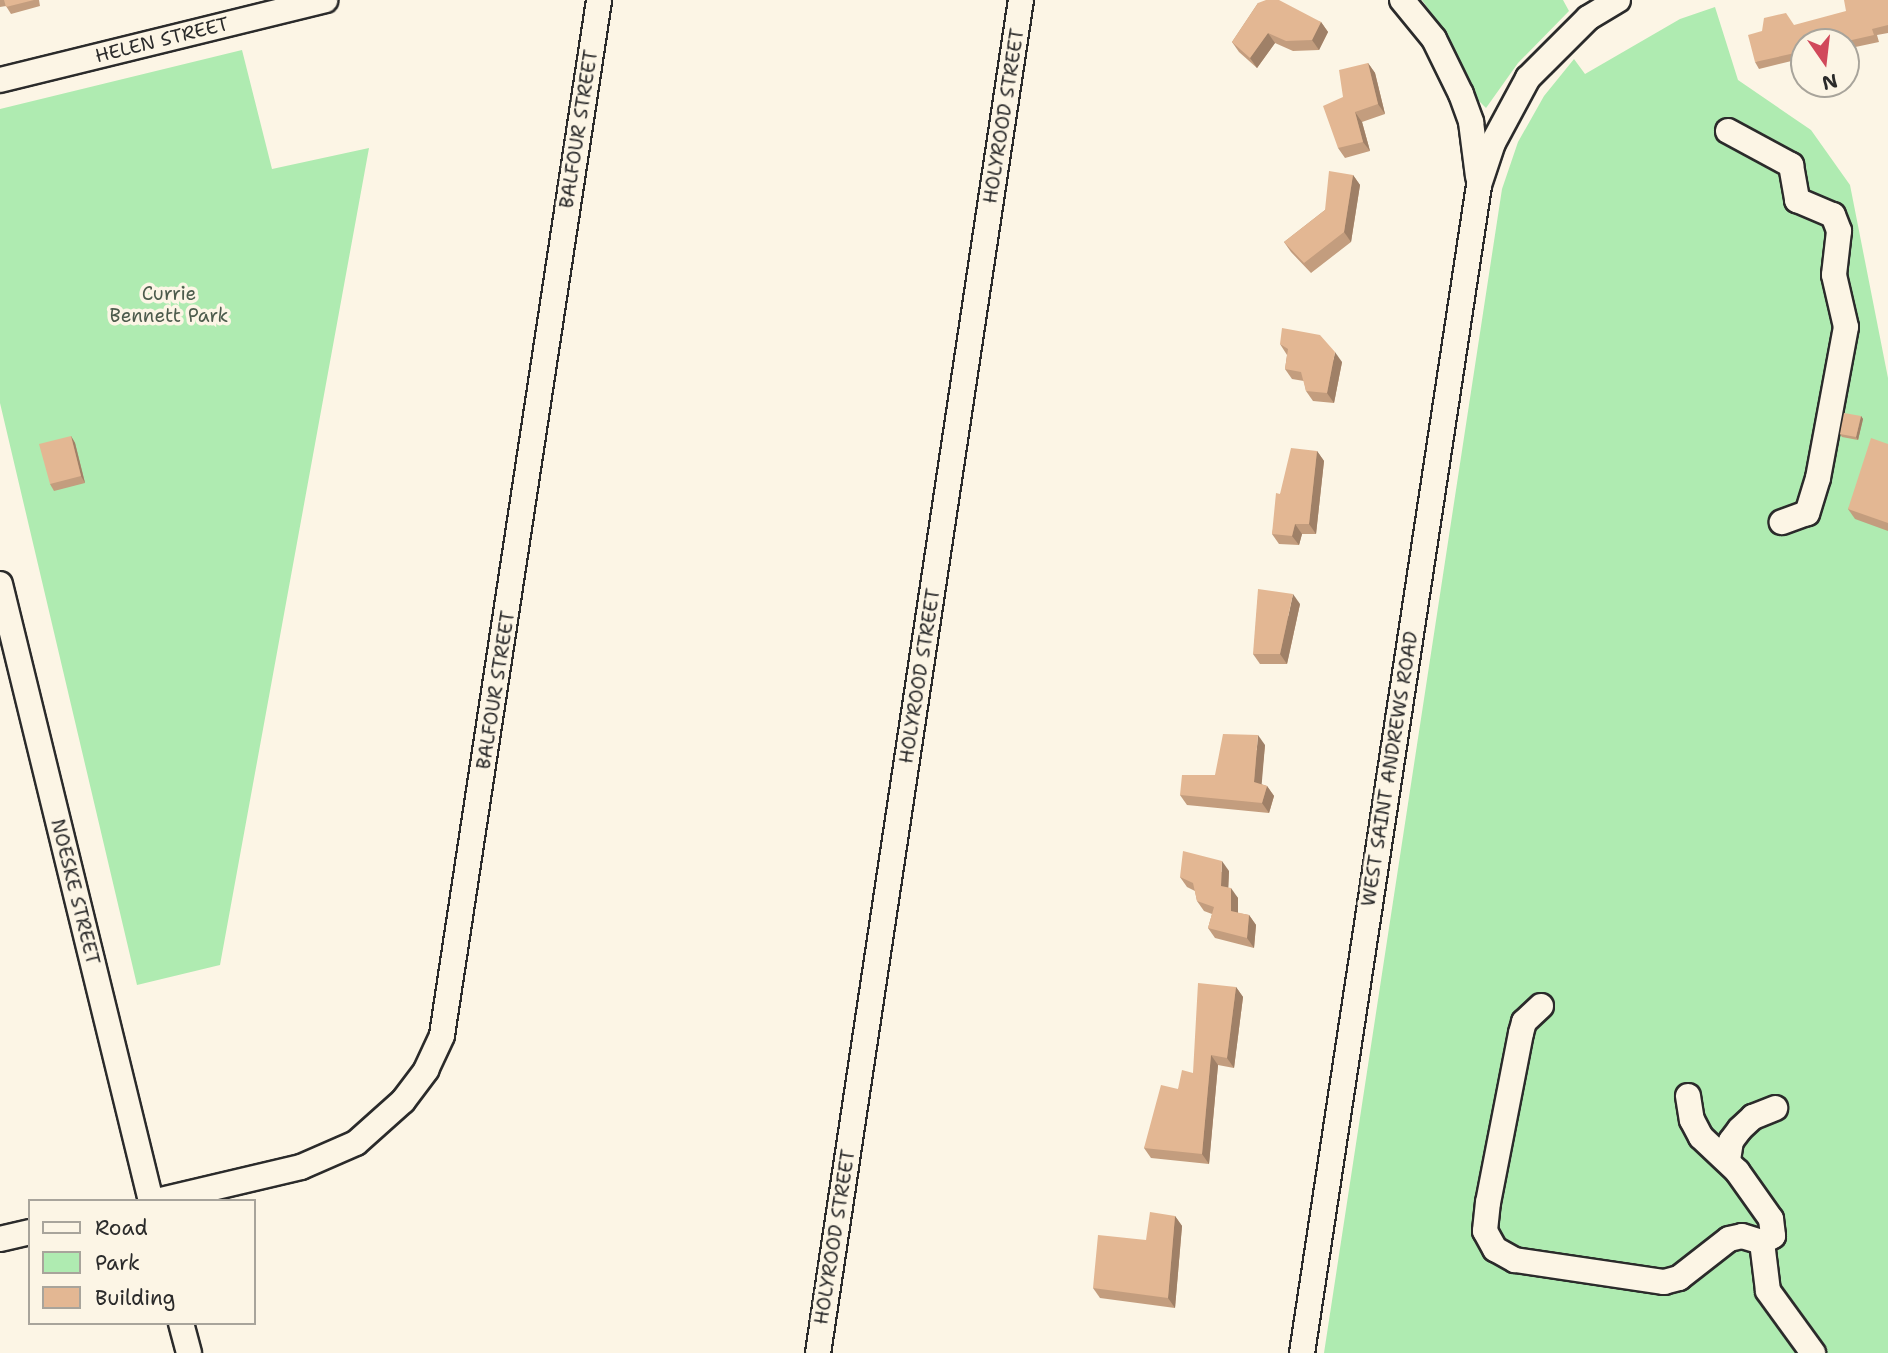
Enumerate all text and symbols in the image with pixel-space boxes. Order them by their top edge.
street label: HELEN STREET [93,12,231,68]
street label: HOLYROOD STREET [979,27,1029,205]
north arrow [1790,28,1860,98]
street label: BALFOUR STREET [555,48,603,210]
text: N [1819,68,1840,96]
park label: Currie Bennett Park [110,283,228,327]
street label: HOLYROOD STREET [895,587,945,765]
street label: BALFOUR STREET [472,609,520,771]
street label: WEST SAINT ANDREWS ROAD [1357,630,1423,908]
street label: NOESKE STREET [46,817,104,967]
street label: HOLYROOD STREET [810,1148,860,1326]
legend [28,1199,256,1325]
text: Road [95,1214,148,1242]
text: Park [95,1249,140,1277]
text: Building [95,1284,175,1312]

